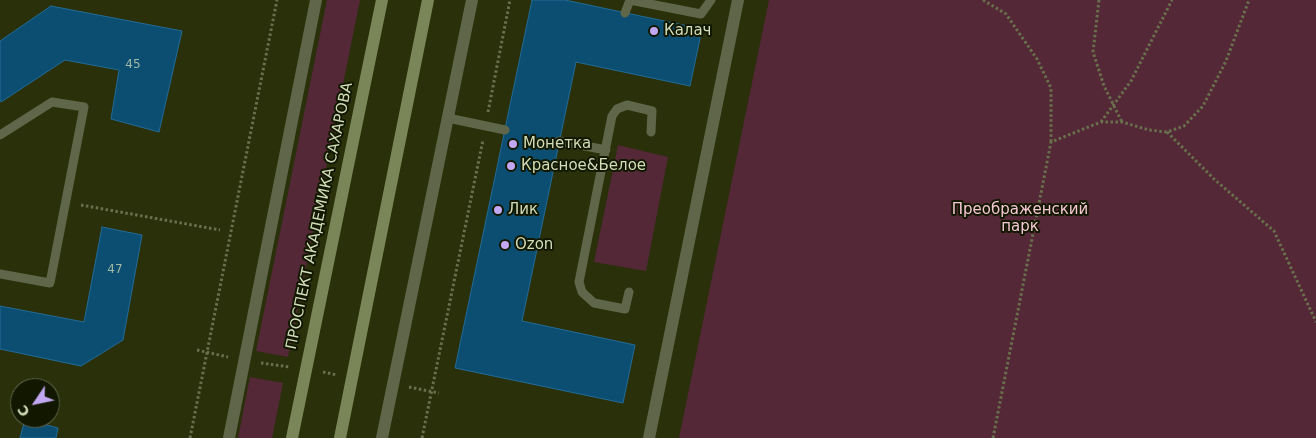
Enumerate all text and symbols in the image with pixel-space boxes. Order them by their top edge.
place label: Калач [664,22,711,40]
marker: Калач [648,25,660,37]
house number: 45 [125,58,141,72]
street label: ПРОСПЕКТ АКАДЕМИКА САХАРОВА [283,81,357,351]
place label: Монетка [523,135,591,153]
marker: Монетка [507,138,519,150]
place label: Красное&Белое [521,157,646,175]
marker: Красное&Белое [505,160,517,172]
place label: Лик [508,201,538,219]
park label: Преображенский парк [952,201,1088,236]
marker: Лик [492,204,504,216]
place label: Ozon [515,236,553,254]
marker: Ozon [499,239,511,251]
house number: 47 [107,263,123,277]
north arrow [10,378,60,428]
text: С [14,402,33,420]

